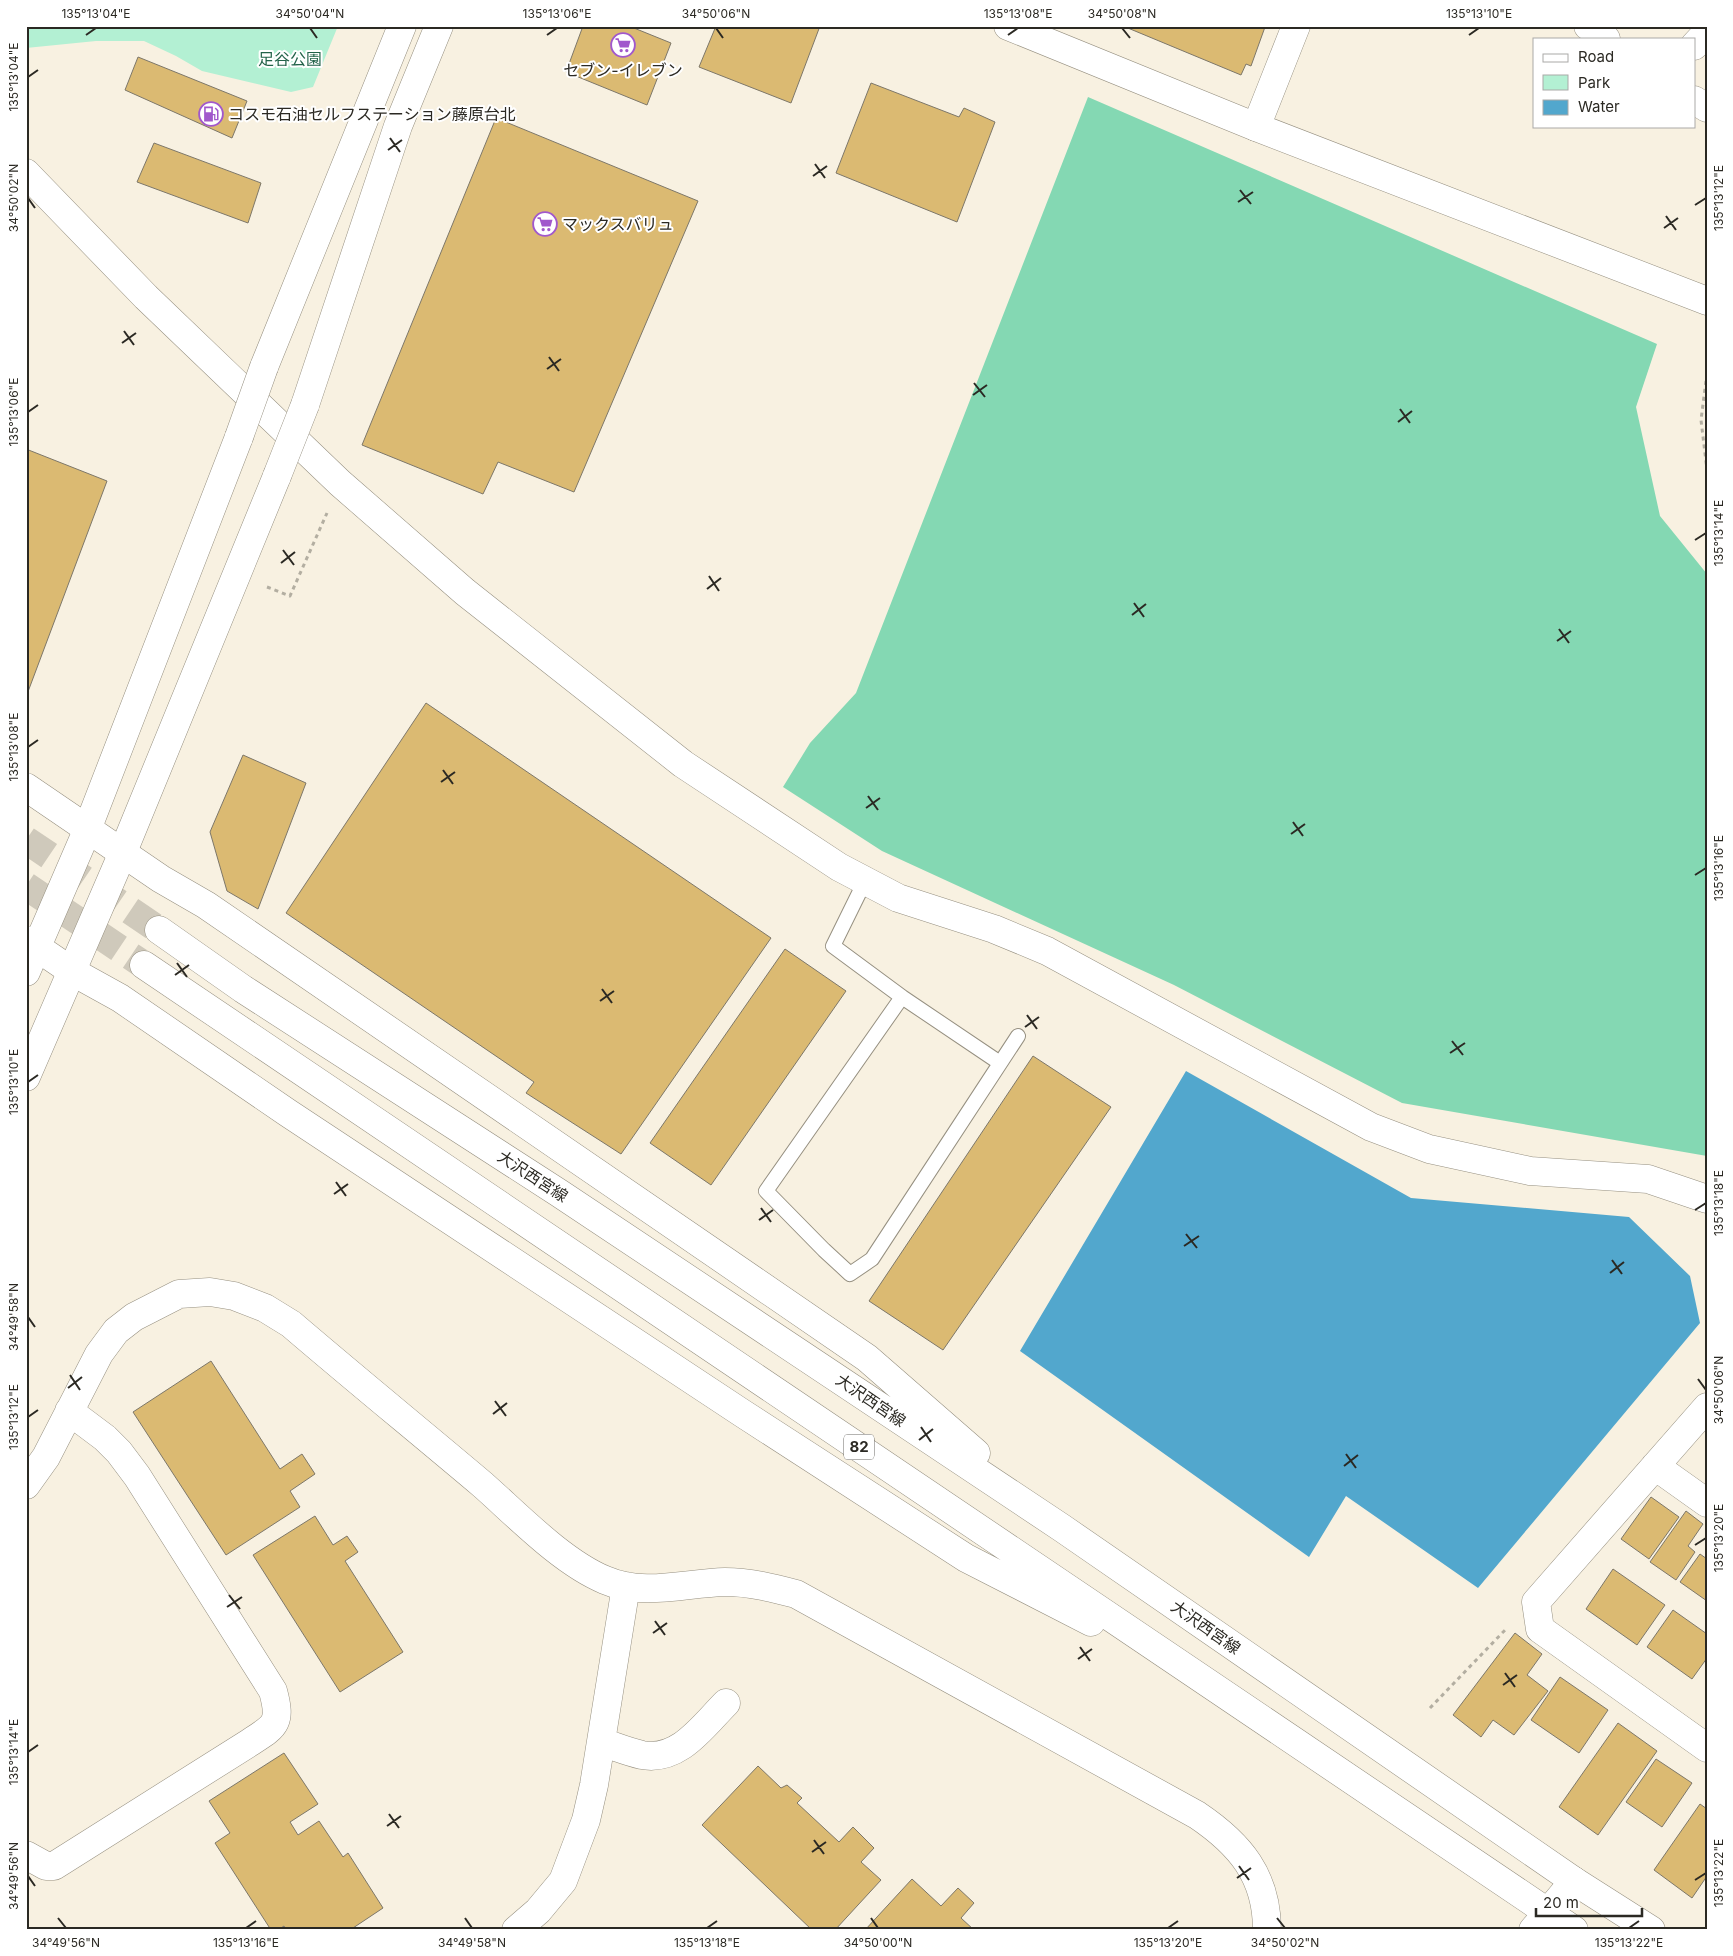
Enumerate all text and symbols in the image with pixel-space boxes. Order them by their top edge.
text: 135°13'04"E [61,6,131,21]
text: 34°50'04"N [276,6,344,21]
text: 135°13'06"E [523,6,591,21]
text: 34°50'06"N [682,6,750,21]
text: 135°13'08"E [984,6,1052,21]
text: 34°50'08"N [1088,6,1156,21]
text: 135°13'10"E [1446,6,1512,21]
supermarket icon: セブン-イレブン [610,32,636,58]
legend [1533,38,1696,128]
text: 135°13'04"E [6,42,21,112]
text: Road [1578,47,1614,66]
park label: 足谷公園 [258,49,322,69]
place label: セブン-イレブン [563,60,683,80]
text: Park [1578,73,1611,92]
text: Water [1578,97,1620,116]
fuel station icon: コスモ石油セルフステーション藤原台北 [198,101,224,127]
place label: コスモ石油セルフステーション藤原台北 [228,104,516,124]
text: 34°50'02"N [6,164,21,232]
text: 135°13'12"E [1711,165,1726,231]
supermarket icon: マックスバリュ [532,211,558,237]
place label: マックスバリュ [562,214,674,234]
text: 135°13'06"E [6,378,21,446]
text: 135°13'14"E [1711,500,1726,566]
text: 135°13'08"E [6,713,21,781]
text: 135°13'16"E [1711,835,1726,901]
text: 135°13'10"E [6,1049,21,1115]
street label: 大沢西宮線 [494,1146,572,1206]
text: 135°13'18"E [1711,1170,1726,1236]
text: 34°49'58"N [6,1283,21,1351]
text: 34°50'06"N [1711,1356,1726,1424]
street label: 大沢西宮線 [832,1369,910,1431]
text: 135°13'12"E [6,1384,21,1450]
road number: 82 [844,1434,874,1460]
text: 135°13'20"E [1711,1504,1726,1572]
street label: 大沢西宮線 [1167,1596,1245,1658]
text: 135°13'14"E [6,1719,21,1785]
text: 135°13'22"E [1711,1839,1726,1907]
text: 34°49'56"N [6,1842,21,1910]
scale bar [1536,1886,1642,1918]
text: 20 m [1543,1893,1579,1912]
text: 34°49'56"N [32,1935,100,1950]
text: 135°13'16"E [213,1935,279,1950]
text: 34°49'58"N [438,1935,506,1950]
text: 135°13'18"E [674,1935,740,1950]
text: 34°50'00"N [844,1935,912,1950]
text: 135°13'20"E [1134,1935,1202,1950]
text: 34°50'02"N [1251,1935,1319,1950]
text: 135°13'22"E [1595,1935,1663,1950]

